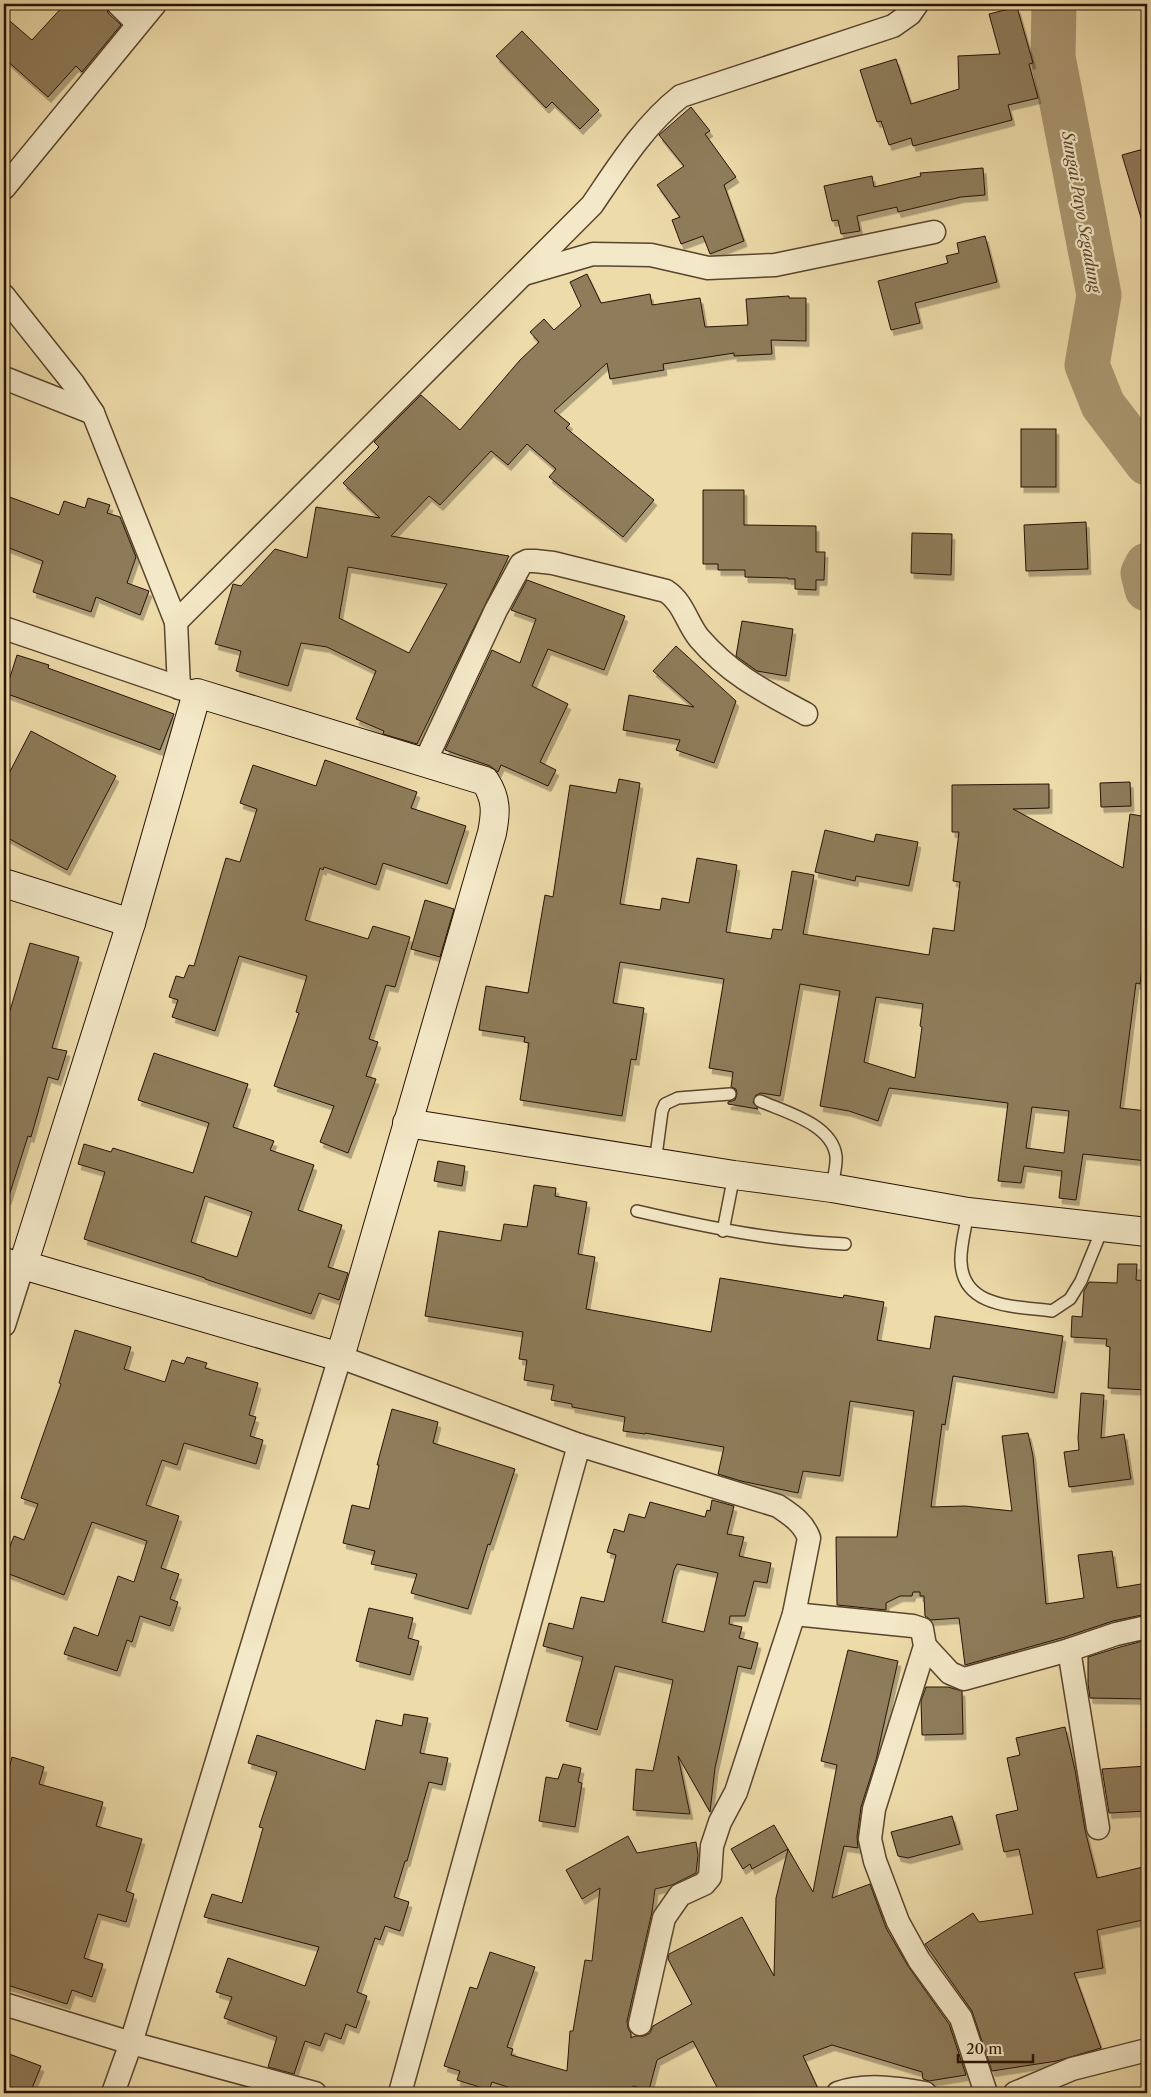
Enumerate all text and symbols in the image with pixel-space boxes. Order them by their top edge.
water label: Sungai Payo Segadung [1058,129,1106,296]
scale bar [958,2032,1034,2064]
text: 20 m [966,2039,1002,2058]

